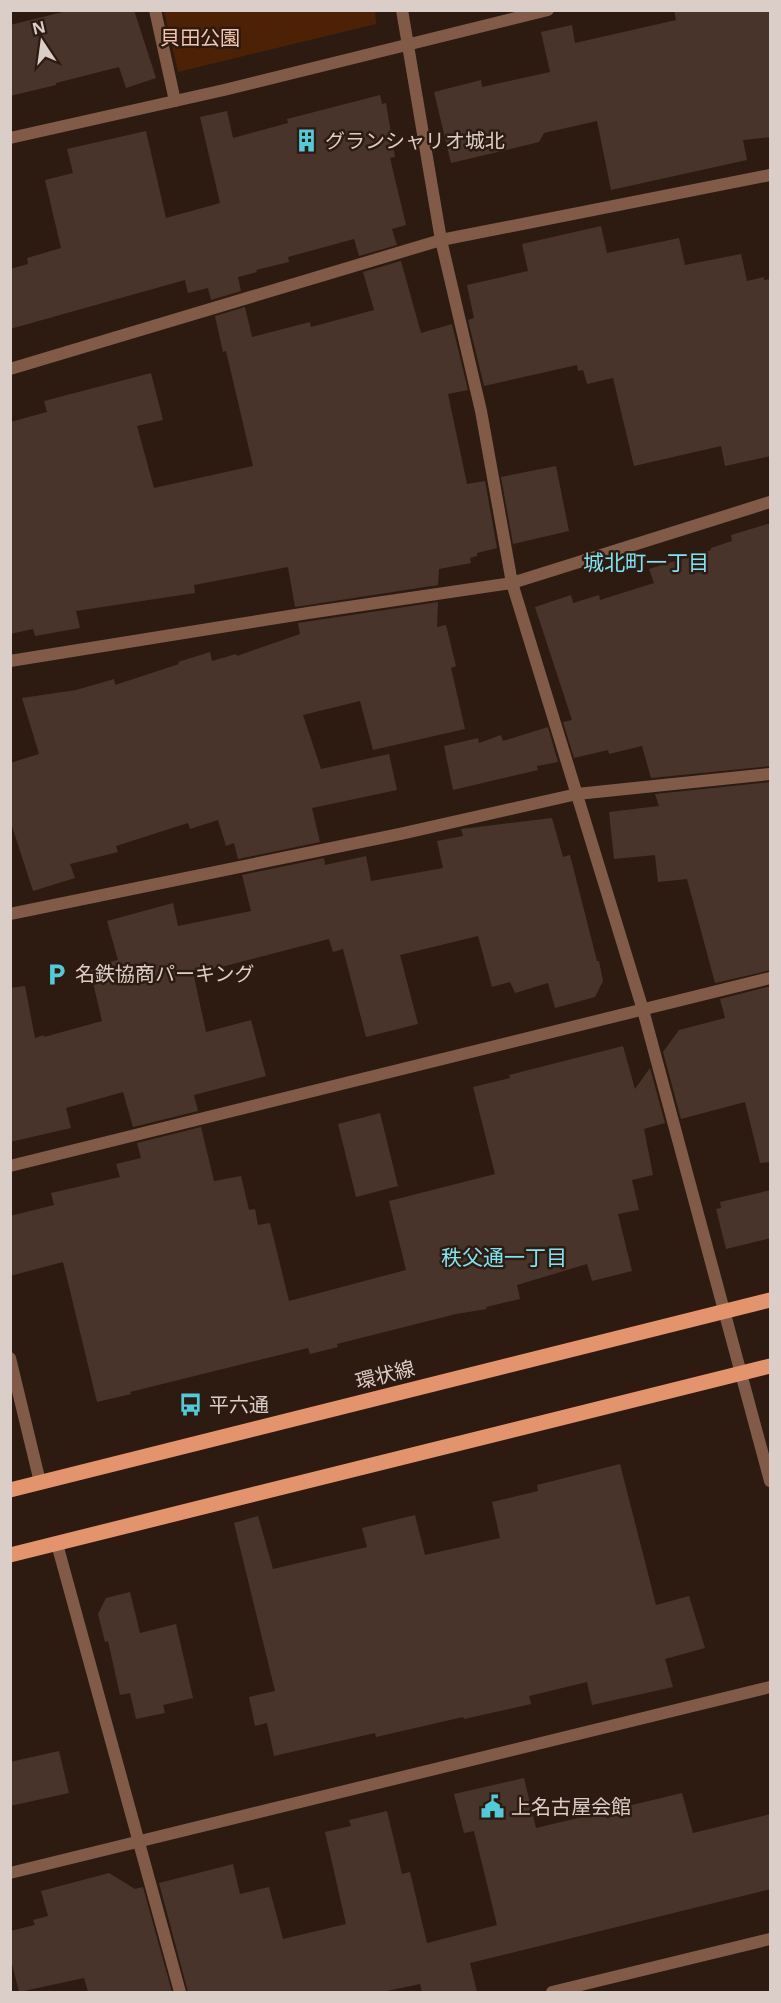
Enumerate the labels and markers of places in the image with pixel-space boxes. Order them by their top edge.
place label: グランシャリオ城北 [325,127,505,154]
building icon: グランシャリオ城北 [294,128,320,154]
place label: 名鉄協商パーキング [75,960,254,987]
parking icon: 名鉄協商パーキング [44,961,70,987]
place label: 平六通 [209,1391,269,1418]
bus stop icon: 平六通 [178,1392,204,1418]
place label: 上名古屋会館 [511,1793,631,1820]
public building icon: 上名古屋会館 [480,1794,506,1820]

